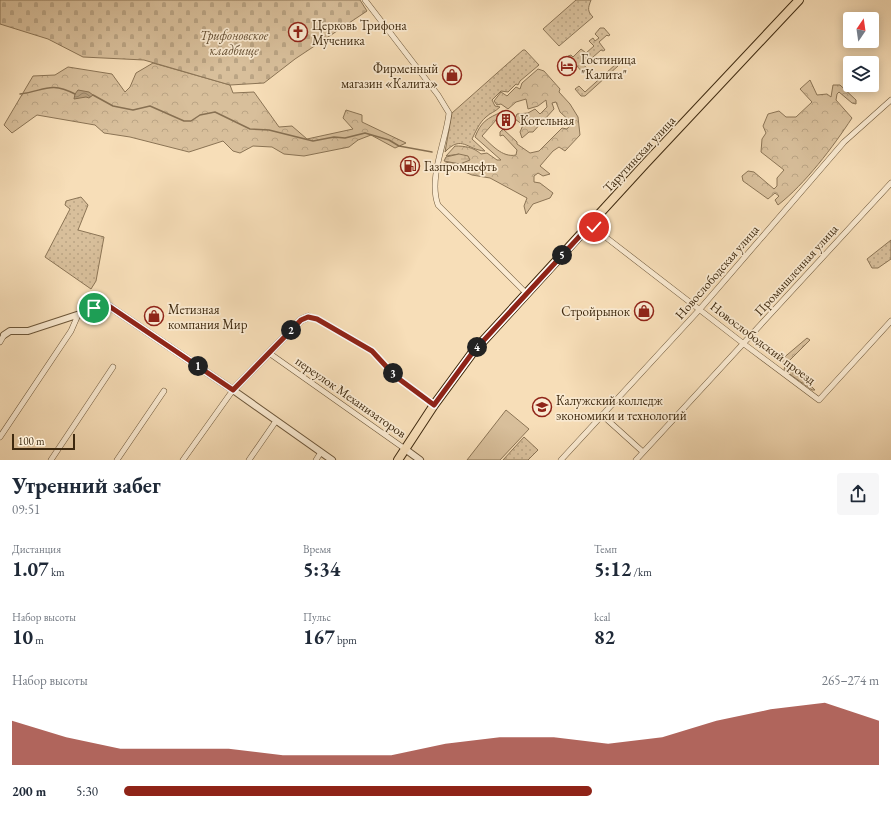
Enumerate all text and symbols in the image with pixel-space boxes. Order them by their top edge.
north arrow [843,12,879,48]
map controls [843,12,879,92]
place label: Церковь Трифона Мученика [312,17,408,49]
church icon: Церковь Трифона Мученика [287,21,309,43]
park label: Трифоновское кладбище [200,27,269,59]
place label: Гостиница "Калита" [581,51,637,83]
hotel icon: Гостиница "Калита" [556,55,578,77]
button: layers [843,56,879,92]
place label: Фирменный магазин «Калита» [341,60,438,92]
shop icon: Фирменный магазин «Калита» [441,64,463,86]
building icon: Котельная [495,109,517,131]
place label: Котельная [520,112,574,129]
street label: Тарутинская улица [599,112,679,196]
fuel station icon: Газпромнефть [399,155,421,177]
place label: Газпромнефть [424,158,497,175]
pin [577,210,611,244]
icon: check [583,216,605,238]
street label: Промышленная улица [750,220,842,319]
street label: Новослободская улица [671,221,763,323]
pin: 5 [552,245,572,265]
text: 5 [559,248,565,262]
pin [77,291,111,325]
icon: arrive [83,297,105,319]
street label: Новослободский проезд [707,298,819,388]
shop icon: Стройрынок [633,300,655,322]
place label: Метизная компания Мир [168,301,248,333]
place label: Стройрынок [561,303,631,320]
shop icon: Метизная компания Мир [143,305,165,327]
pin: 2 [281,320,301,340]
text: 2 [288,323,294,337]
pin: 4 [467,337,487,357]
text: 4 [474,340,480,354]
street label: переулок Механизаторов [292,352,410,442]
pin: 1 [188,356,208,376]
text: 1 [195,359,201,373]
pin: 3 [383,363,403,383]
text: 3 [390,366,396,380]
place label: Калужский колледж экономики и технологий [556,392,687,424]
school or university icon: Калужский колледж экономики и технологий [531,396,553,418]
scale bar [12,432,75,451]
text: 100 m [18,434,45,448]
text: Утренний забег [12,471,161,500]
button: share [837,473,879,515]
text: 09:51 [12,501,40,518]
text: Дистанция [12,542,61,556]
text: Время [303,542,331,556]
text: Темп [594,542,617,556]
text: 1.07 [12,556,49,582]
text: 5:34 [303,556,340,582]
text: 5:12 [594,556,631,582]
text: km [49,565,65,579]
text: /km [631,565,652,579]
text: Набор высоты [12,610,76,624]
text: Пульс [303,610,331,624]
text: kcal [594,610,611,624]
text: 10 [12,624,33,650]
text: 167 [303,624,335,650]
text: 82 [594,624,615,650]
text: m [33,633,44,647]
text: bpm [335,633,357,647]
text: Набор высоты [12,672,88,689]
text: 265–274 m [822,672,879,689]
text: 200 m [12,783,46,800]
text: 5:30 [76,783,98,800]

